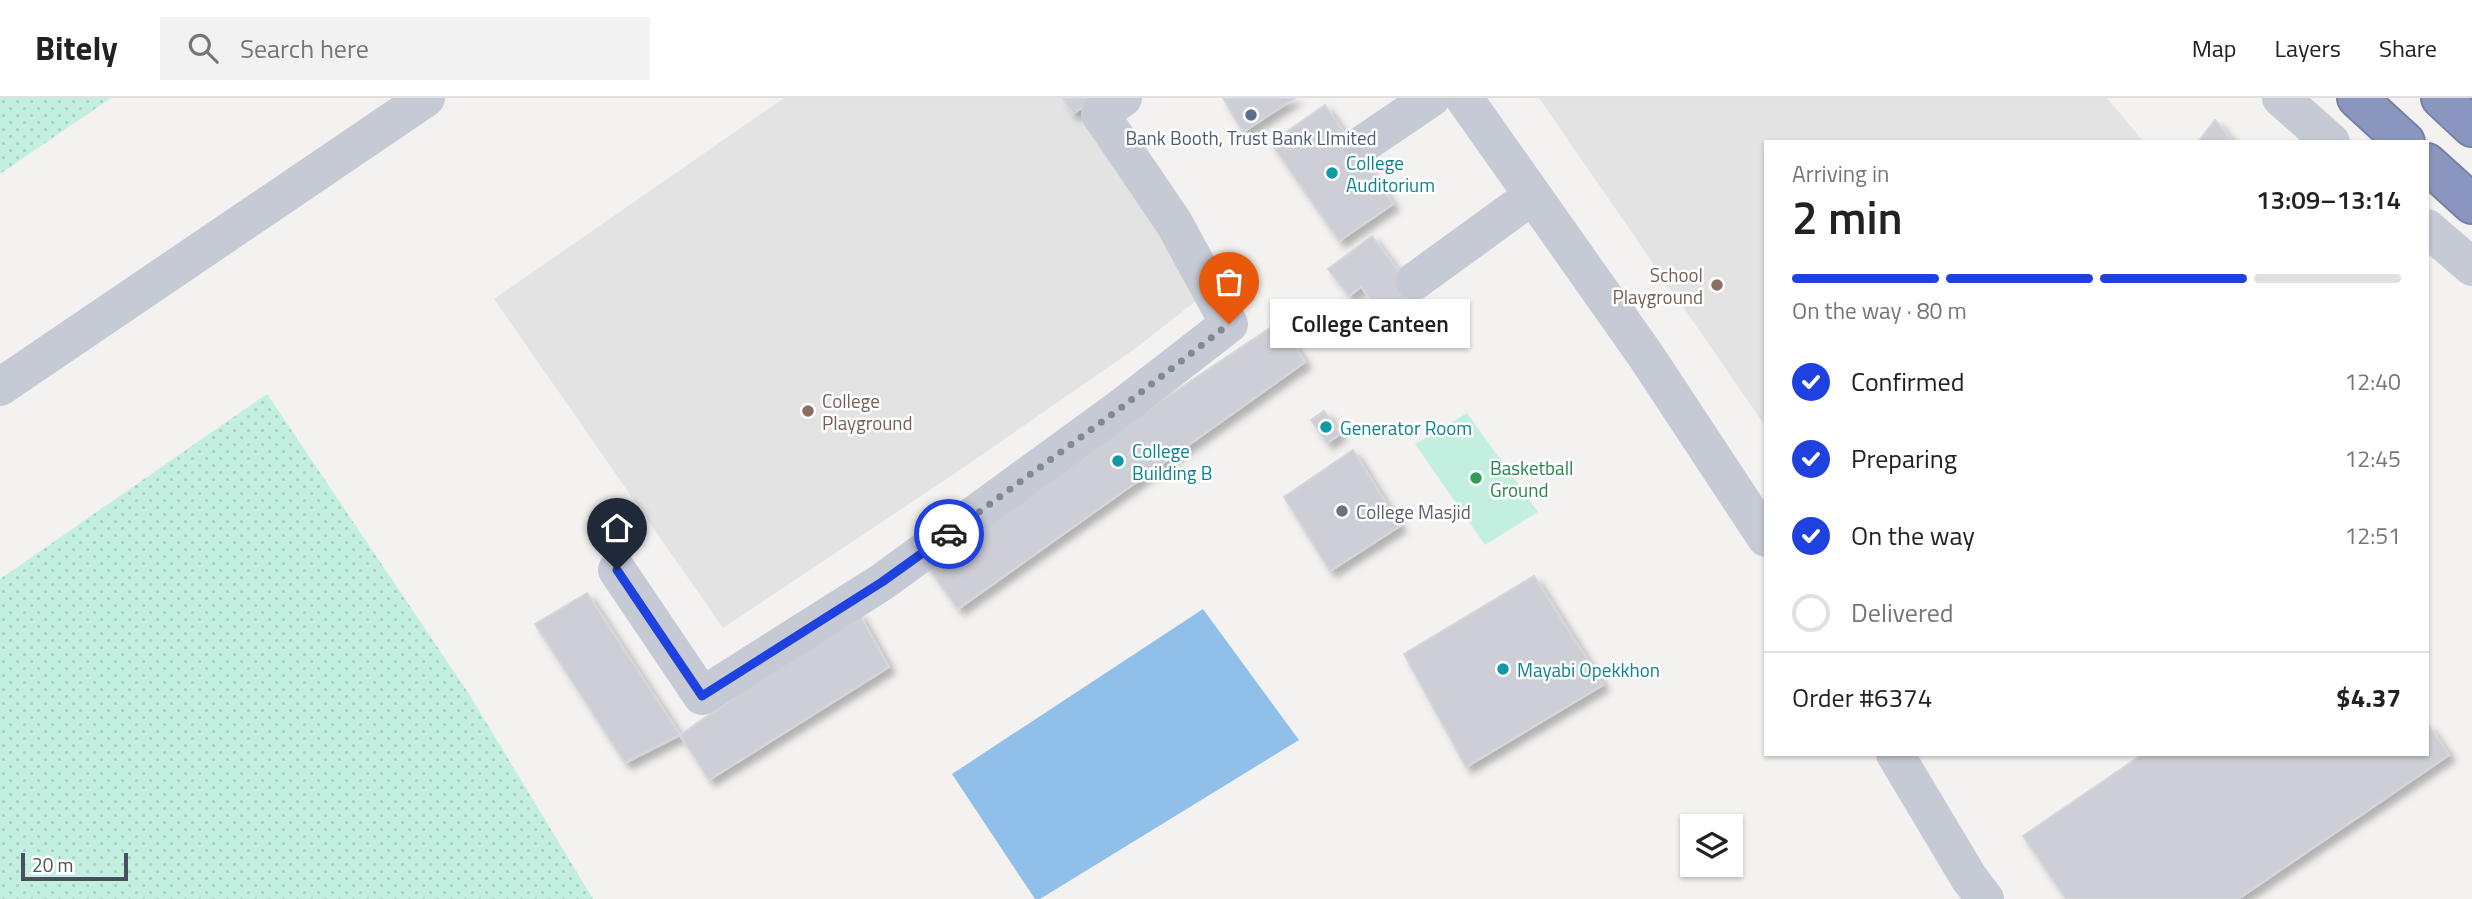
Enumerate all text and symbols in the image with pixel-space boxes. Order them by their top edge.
search box [160,17,650,80]
text: Bitely [35,23,118,73]
icon: search [184,29,222,67]
text: Search here [240,29,369,68]
text: Map [2192,30,2237,66]
text: Layers [2275,30,2341,66]
text: Share [2379,30,2437,66]
marker: Bank Booth, Trust Bank LImited [1243,107,1259,123]
place label: Bank Booth, Trust Bank LImited [1125,123,1377,152]
place label: College Auditorium [1346,148,1435,199]
text: Arriving in [1792,156,1889,191]
marker: College Auditorium [1324,165,1340,181]
text: 13:09–13:14 [2256,180,2401,219]
text: 2 min [1792,182,1903,252]
pin [1199,252,1259,324]
place label: School Playground [1612,260,1703,311]
icon: bag [1210,263,1248,301]
marker: School Playground [1709,277,1725,293]
text: On the way · 80 m [1792,293,1967,328]
callout: College Canteen [1271,300,1470,348]
text: College Canteen [1291,306,1449,341]
text: Confirmed [1851,362,1965,401]
icon: check [1792,363,1830,401]
text: 12:40 [2344,364,2401,399]
place label: College Playground [822,386,913,437]
marker: College Playground [800,403,816,419]
place label: Generator Room [1340,413,1472,442]
marker: Generator Room [1318,419,1334,435]
place label: College Building B [1132,436,1212,487]
text: Preparing [1851,439,1957,478]
icon: check [1792,440,1830,478]
text: 12:45 [2344,441,2401,476]
marker: College Building B [1110,453,1126,469]
place label: Basketball Ground [1490,453,1573,504]
marker: Basketball Ground [1468,470,1484,486]
place label: College Masjid [1356,497,1471,526]
pin [587,498,647,570]
courier [914,499,984,569]
marker: College Masjid [1334,503,1350,519]
icon: home [598,509,636,547]
icon: car [930,515,968,553]
text: On the way [1851,516,1975,555]
icon: check [1792,517,1830,555]
text: 12:51 [2344,518,2401,553]
text: Delivered [1851,593,1954,632]
place label: Mayabi Opekkhon [1517,655,1660,684]
marker: Mayabi Opekkhon [1495,661,1511,677]
text: Order #6374 [1792,678,1932,717]
text: $4.37 [2336,678,2401,717]
map controls [1680,814,1743,877]
button: layers [1680,814,1743,877]
scale bar [21,850,128,882]
text: 20 m [32,850,73,879]

